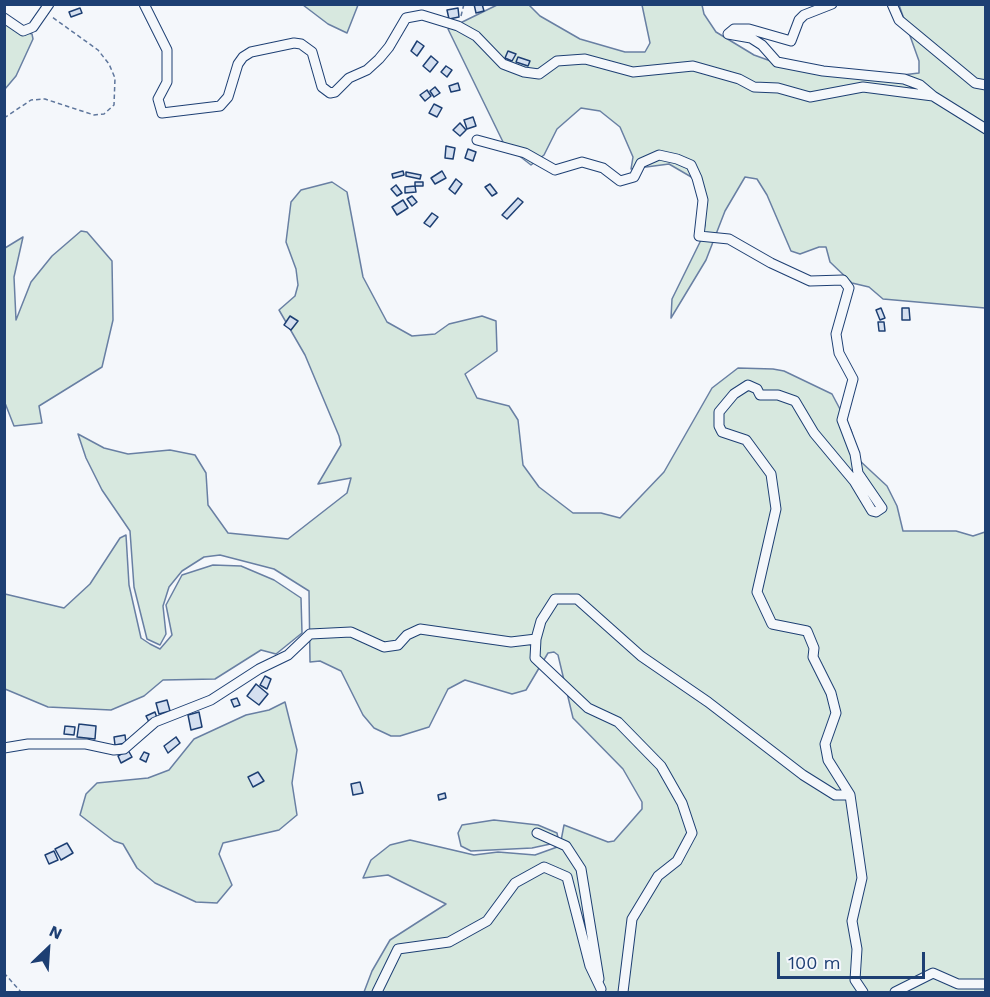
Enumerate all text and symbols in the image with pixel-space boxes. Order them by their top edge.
north arrow [18,919,78,979]
text: N [46,921,65,943]
scale bar [780,940,928,978]
text: 100 m [788,952,841,973]

